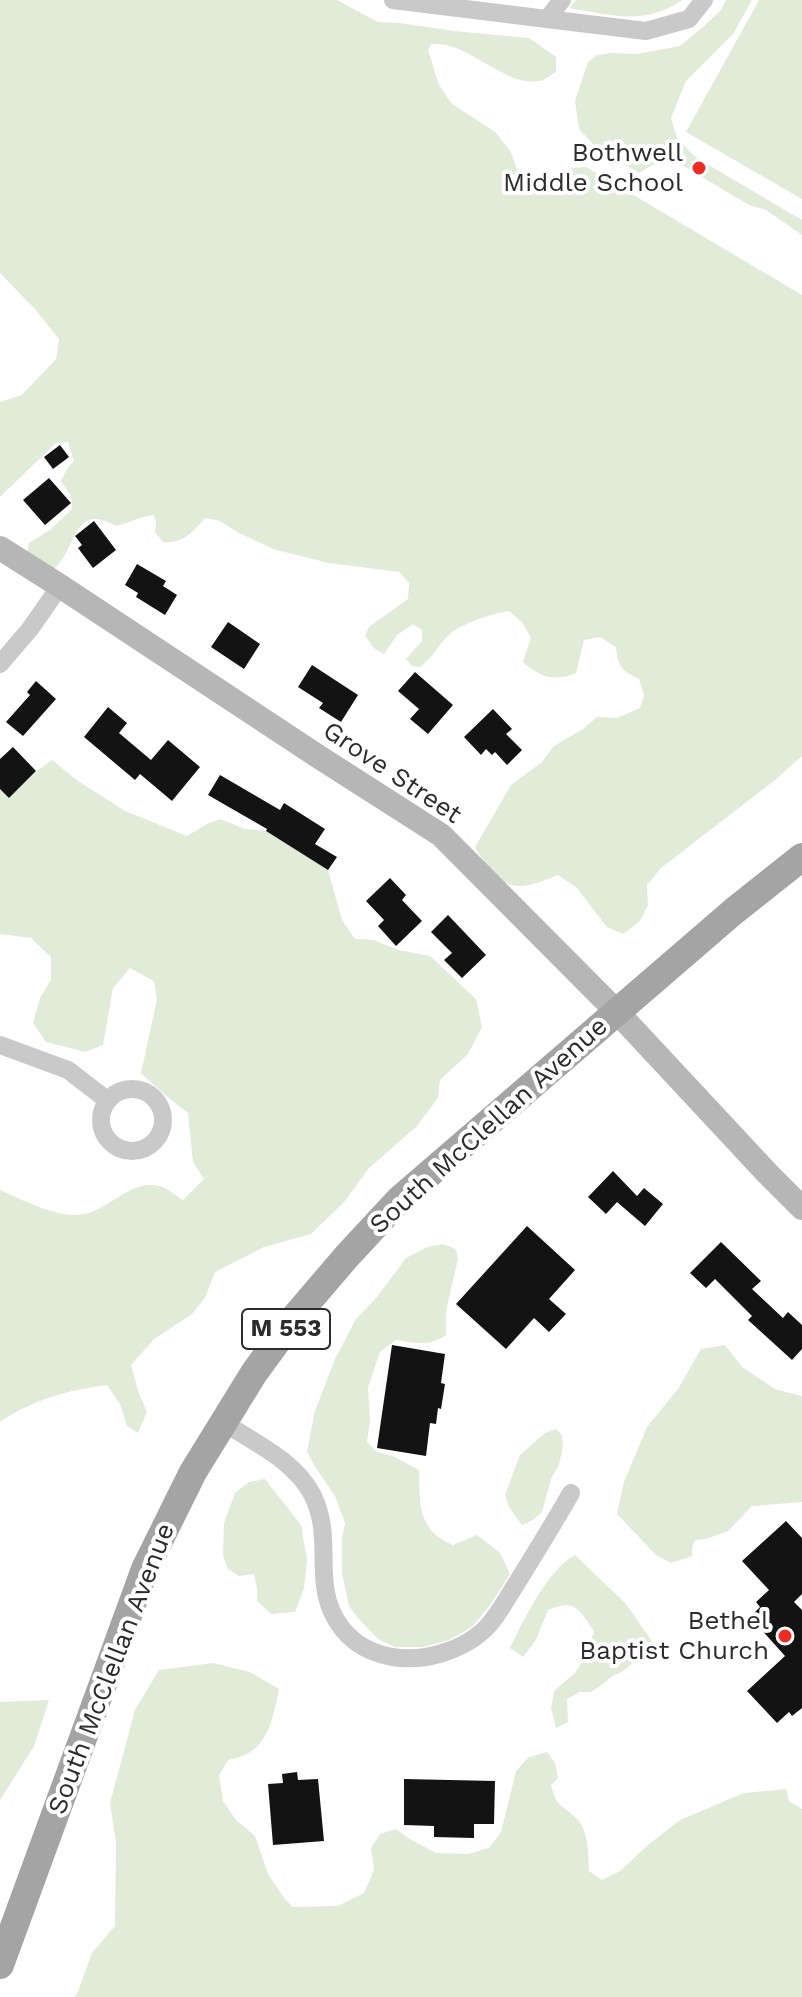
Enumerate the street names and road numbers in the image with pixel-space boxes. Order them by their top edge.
street label: Grove Street [317,715,467,831]
street label: South McClellan Avenue [364,1011,614,1241]
road number: M 553 [242,1309,330,1349]
street label: South McClellan Avenue [42,1519,182,1819]

